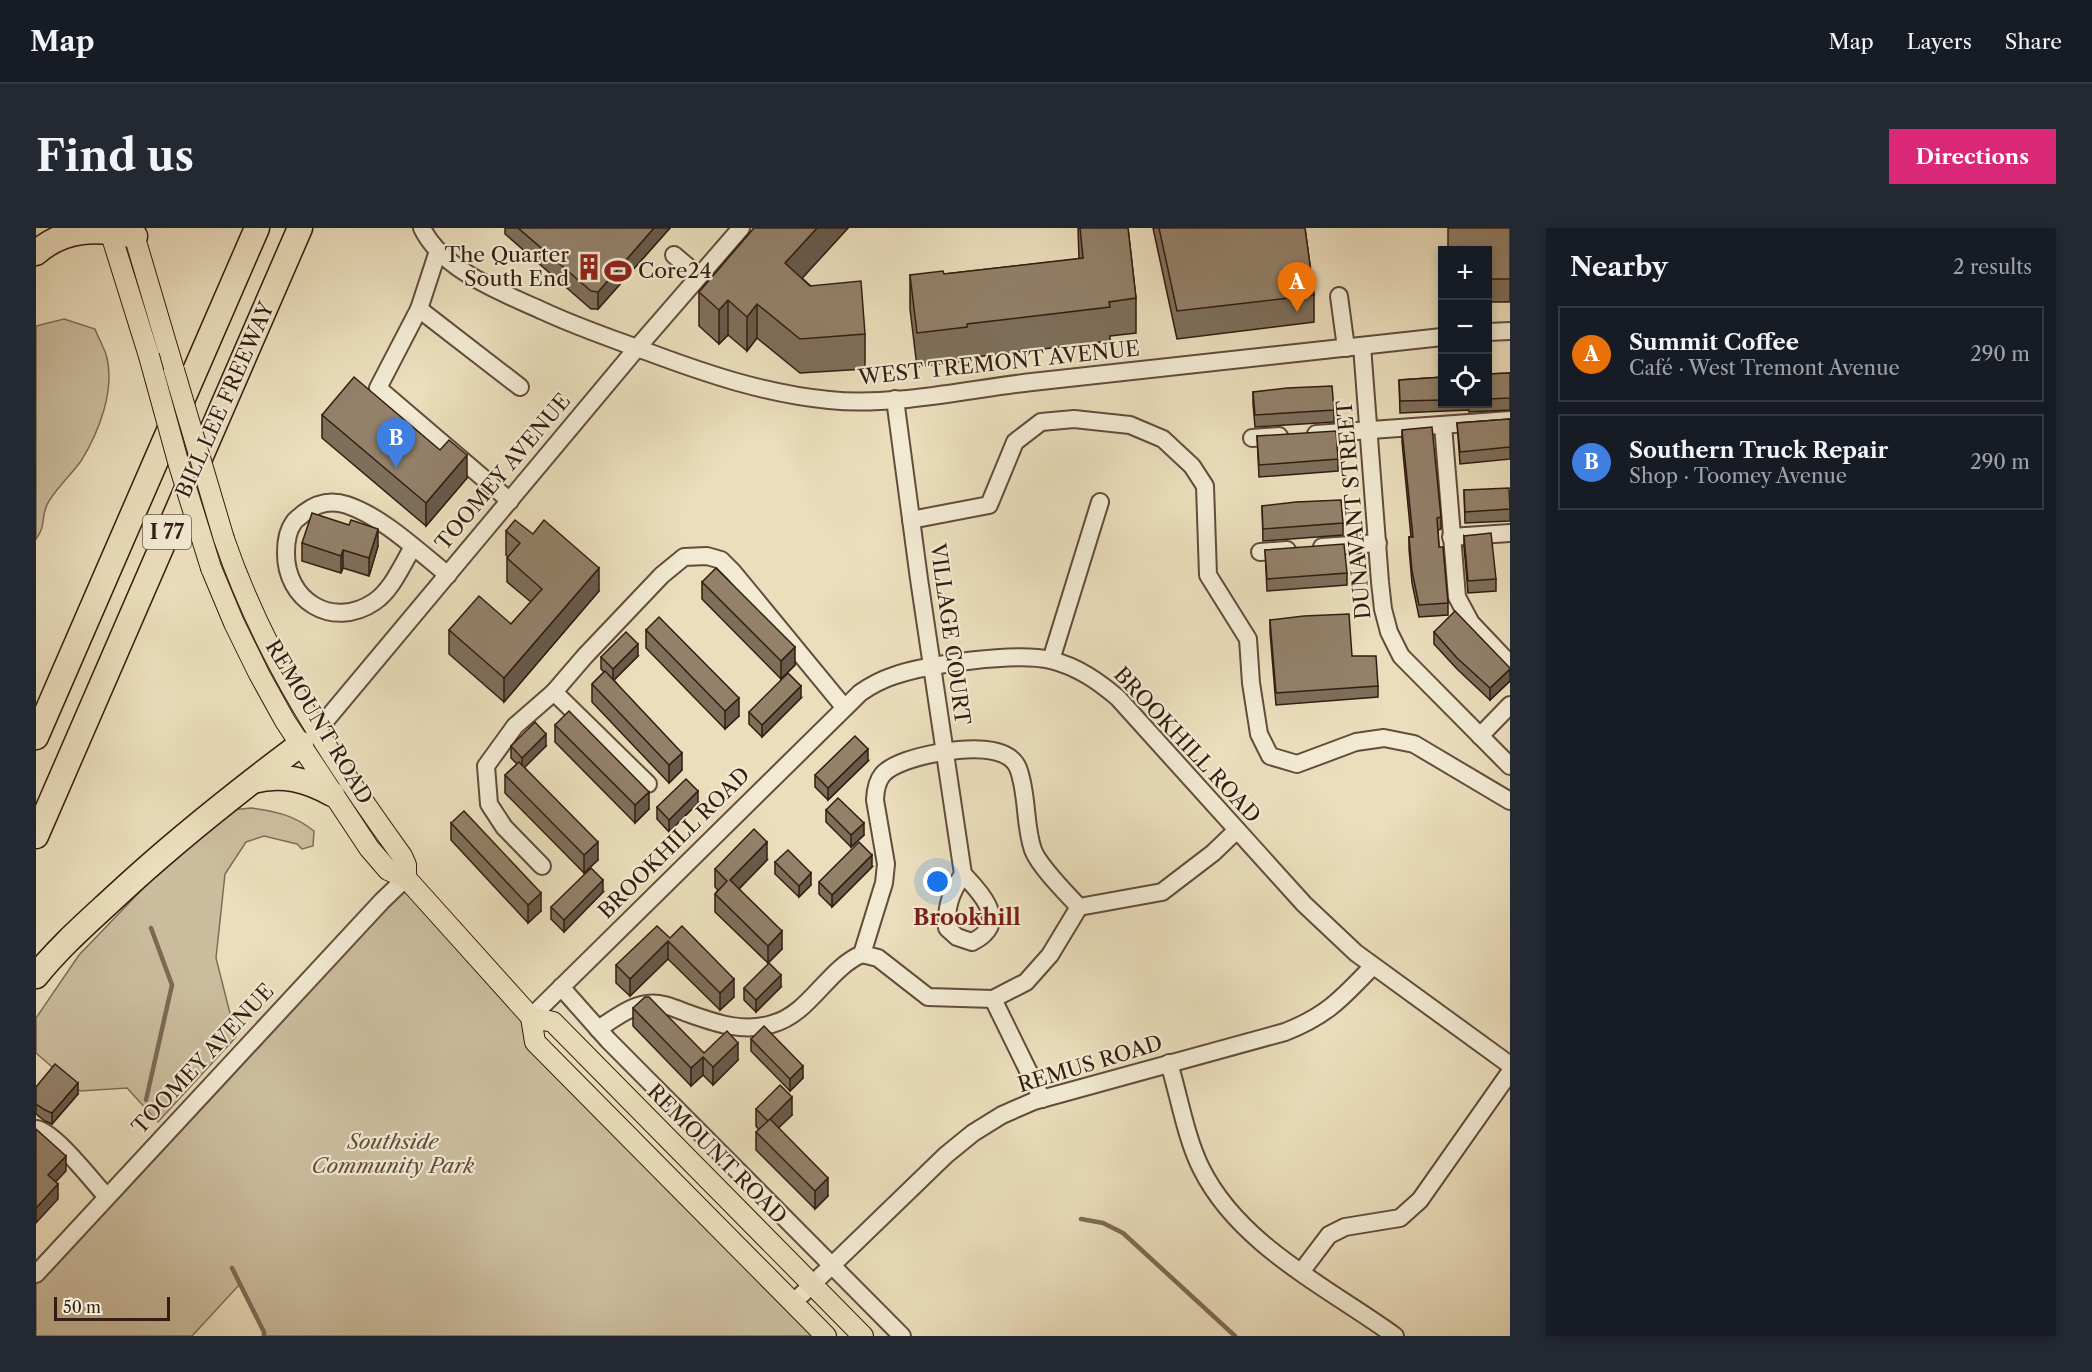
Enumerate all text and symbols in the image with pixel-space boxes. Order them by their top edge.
text: Map [30,24,94,58]
text: Map [1829,29,1874,54]
text: Layers [1907,29,1972,54]
text: Share [2005,29,2062,54]
button: Directions [1889,129,2056,184]
text: Find us [36,130,194,182]
place label: The Quarter South End [444,242,569,291]
map controls [1438,246,1492,408]
button: + [1438,246,1492,300]
text: Nearby [1570,251,1668,283]
building icon: The Quarter South End [574,252,604,282]
text: 2 results [1953,255,2032,279]
sports icon: Core24 [603,256,633,286]
place label: Core24 [638,258,712,283]
pin: A [1278,262,1316,312]
street label: BILL LEE FREEWAY [170,297,279,501]
button: − [1438,300,1492,354]
text: Summit Coffee [1629,329,1799,356]
street label: WEST TREMONT AVENUE [856,335,1141,390]
text: A [1584,342,1599,366]
text: 290 m [1970,342,2030,366]
button: locate [1438,354,1492,408]
text: Café · West Tremont Avenue [1629,356,1900,380]
street label: TOOMEY AVENUE [430,388,575,555]
street label: DUNAVANT STREET [1331,399,1376,621]
pin: B [376,418,416,468]
text: Southern Truck Repair [1629,437,1888,464]
text: B [1584,450,1599,474]
text: 290 m [1970,450,2030,474]
text: Shop · Toomey Avenue [1629,464,1847,488]
road number: I 77 [143,515,191,549]
street label: VILLAGE COURT [925,541,976,726]
street label: REMOUNT ROAD [261,635,378,808]
street label: BROOKHILL ROAD [1109,662,1266,828]
street label: BROOKHILL ROAD [593,762,755,924]
your location [923,867,952,896]
district label: Brookhill [913,904,1021,931]
street label: TOOMEY AVENUE [127,978,279,1139]
street label: REMUS ROAD [1015,1030,1165,1097]
street label: REMOUNT ROAD [642,1079,792,1229]
park label: Southside Community Park [312,1129,474,1178]
scale bar [54,1294,170,1322]
text: 50 m [63,1297,101,1317]

